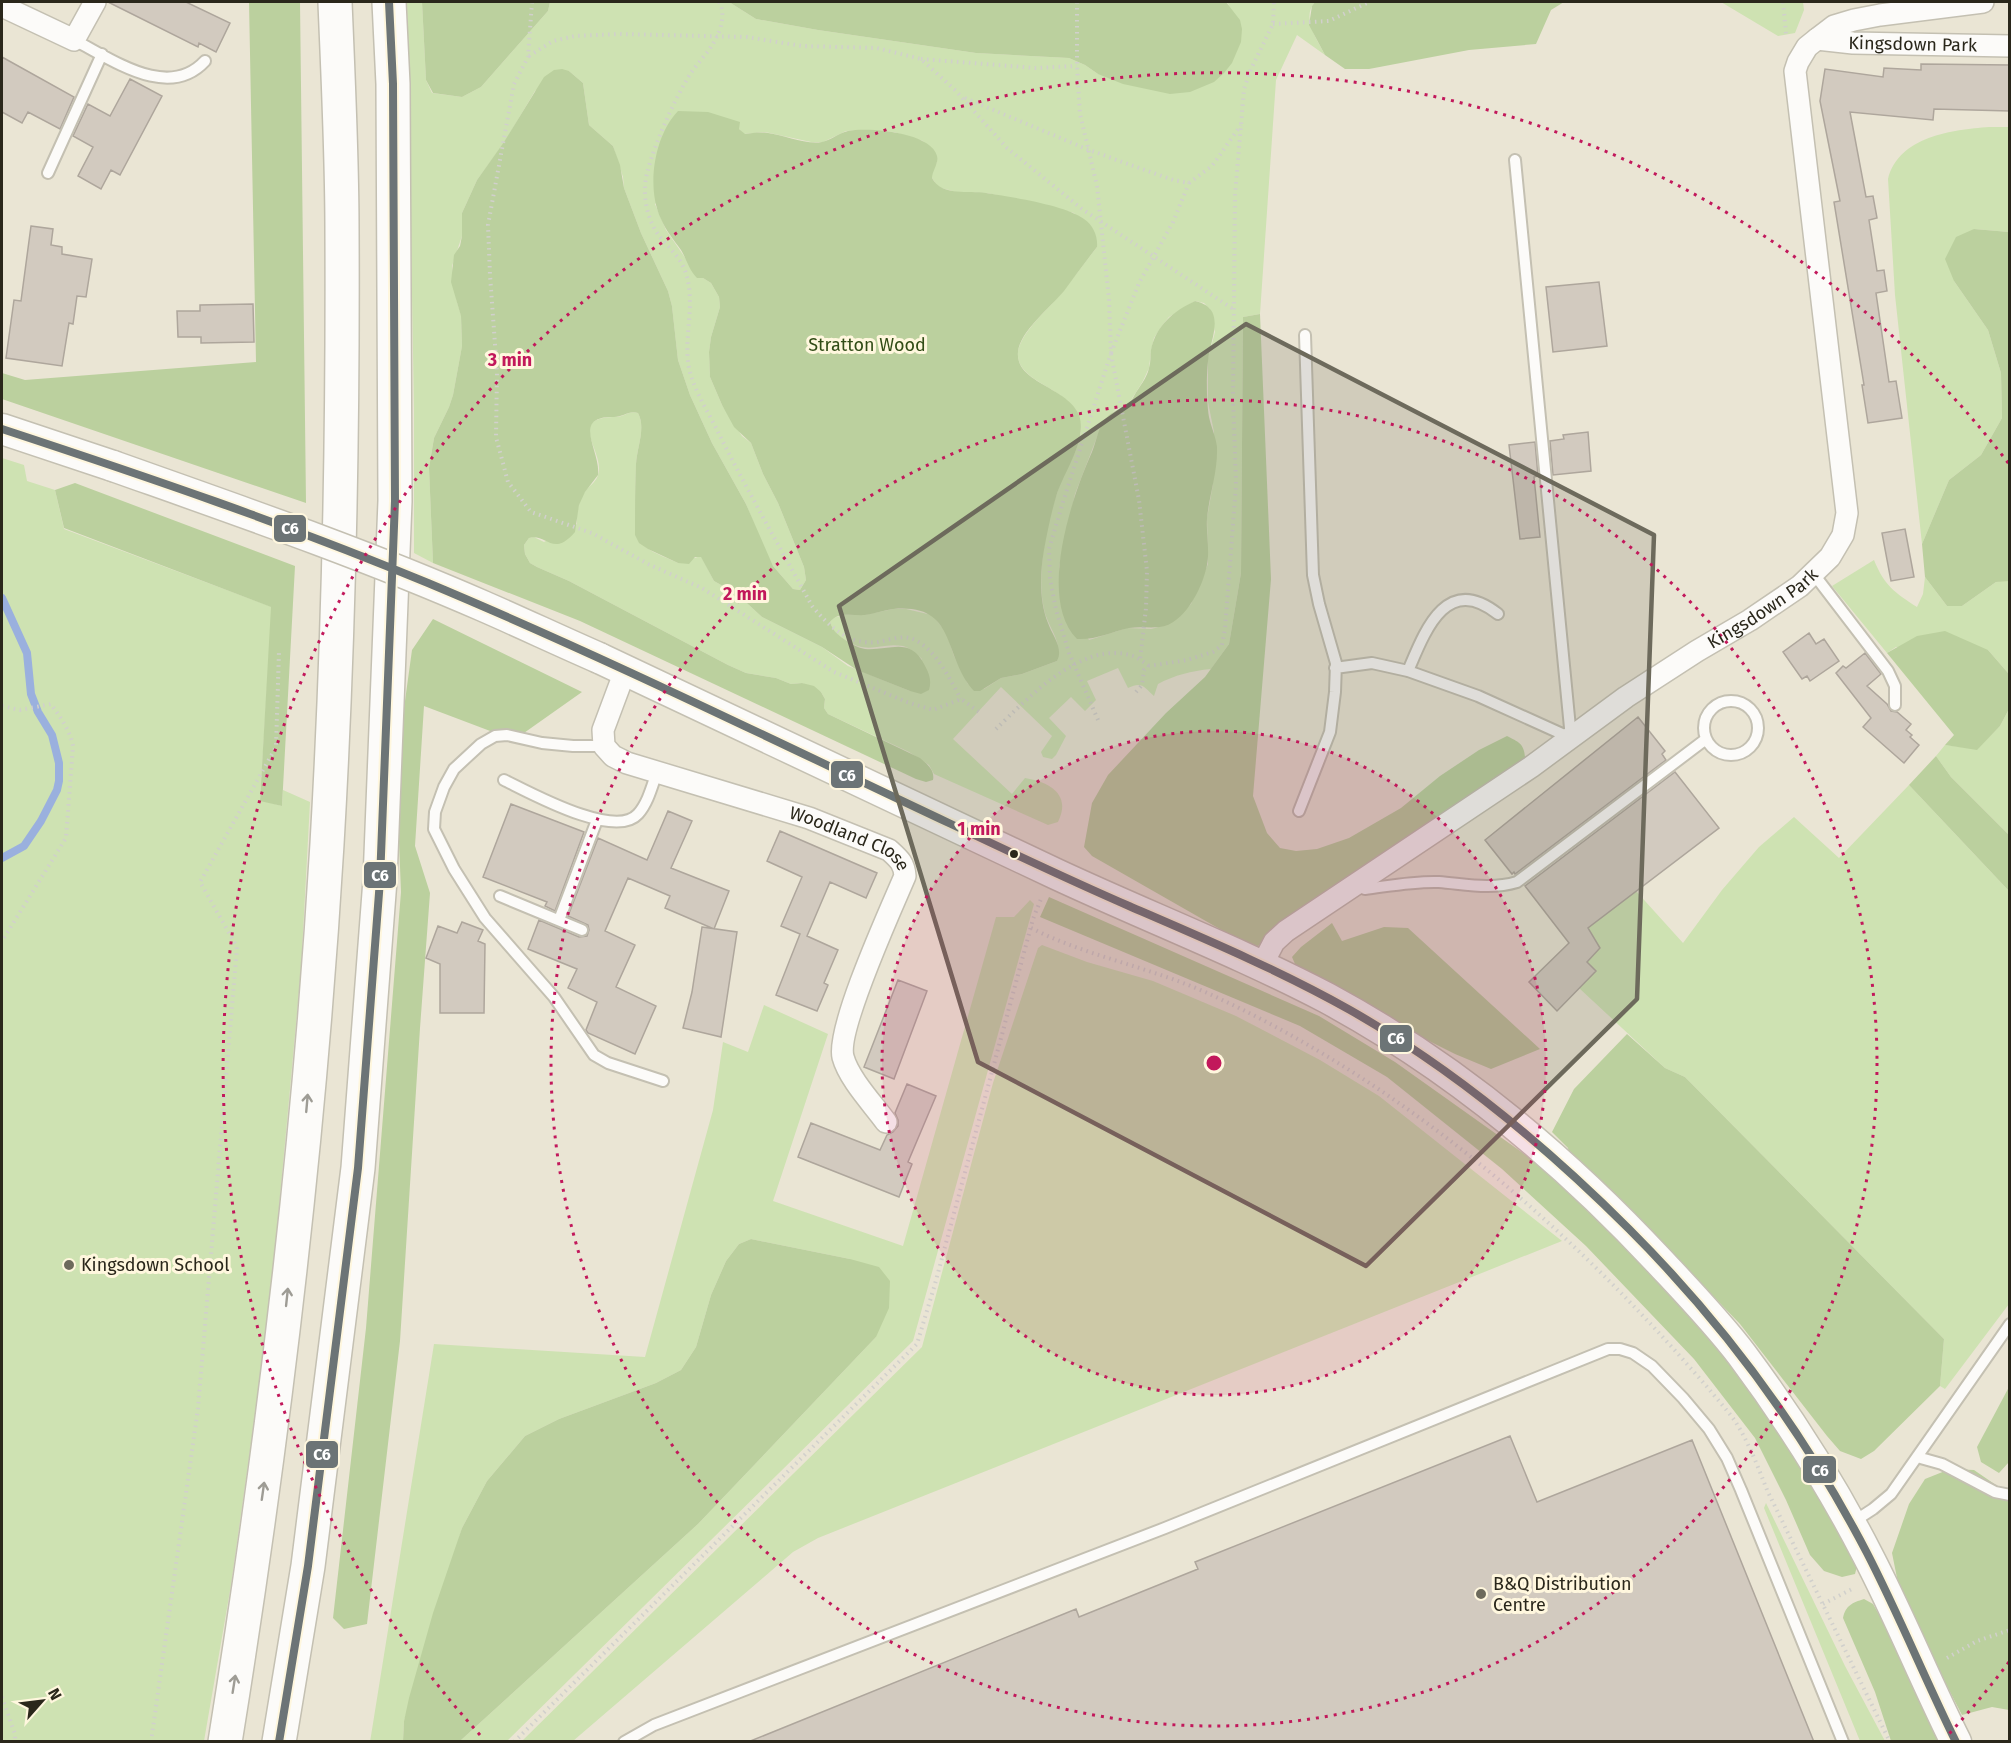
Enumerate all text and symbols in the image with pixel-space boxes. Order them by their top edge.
street label: Kingsdown Park [1848,32,1978,56]
park label: Stratton Wood [808,334,926,356]
text: 3 min [487,349,532,371]
line badge: C6 [273,514,307,543]
text: C6 [281,519,299,538]
street label: Kingsdown Park [1703,563,1823,653]
text: 2 min [723,583,767,605]
line badge: C6 [830,760,864,789]
text: C6 [838,766,856,785]
street label: Woodland Close [787,802,914,874]
text: 1 min [957,818,1001,840]
unlabelled marker [1008,848,1020,860]
line badge: C6 [363,861,397,889]
text: C6 [371,866,389,885]
line badge: C6 [1379,1024,1413,1053]
text: C6 [1387,1029,1405,1048]
centre of rings [1204,1053,1224,1073]
one-way arrow [302,1094,313,1114]
place label: Kingsdown School [81,1254,230,1276]
marker: Kingsdown School [62,1258,76,1272]
one-way arrow [282,1288,293,1308]
line badge: C6 [305,1440,339,1469]
text: C6 [313,1445,331,1464]
line badge: C6 [1802,1455,1837,1484]
text: C6 [1811,1461,1829,1480]
one-way arrow [257,1481,268,1501]
place label: B&Q Distribution Centre [1493,1573,1632,1616]
marker: B&Q Distribution Centre [1474,1587,1488,1601]
north arrow [12,1671,72,1731]
one-way arrow [229,1674,240,1694]
text: N [44,1685,66,1703]

